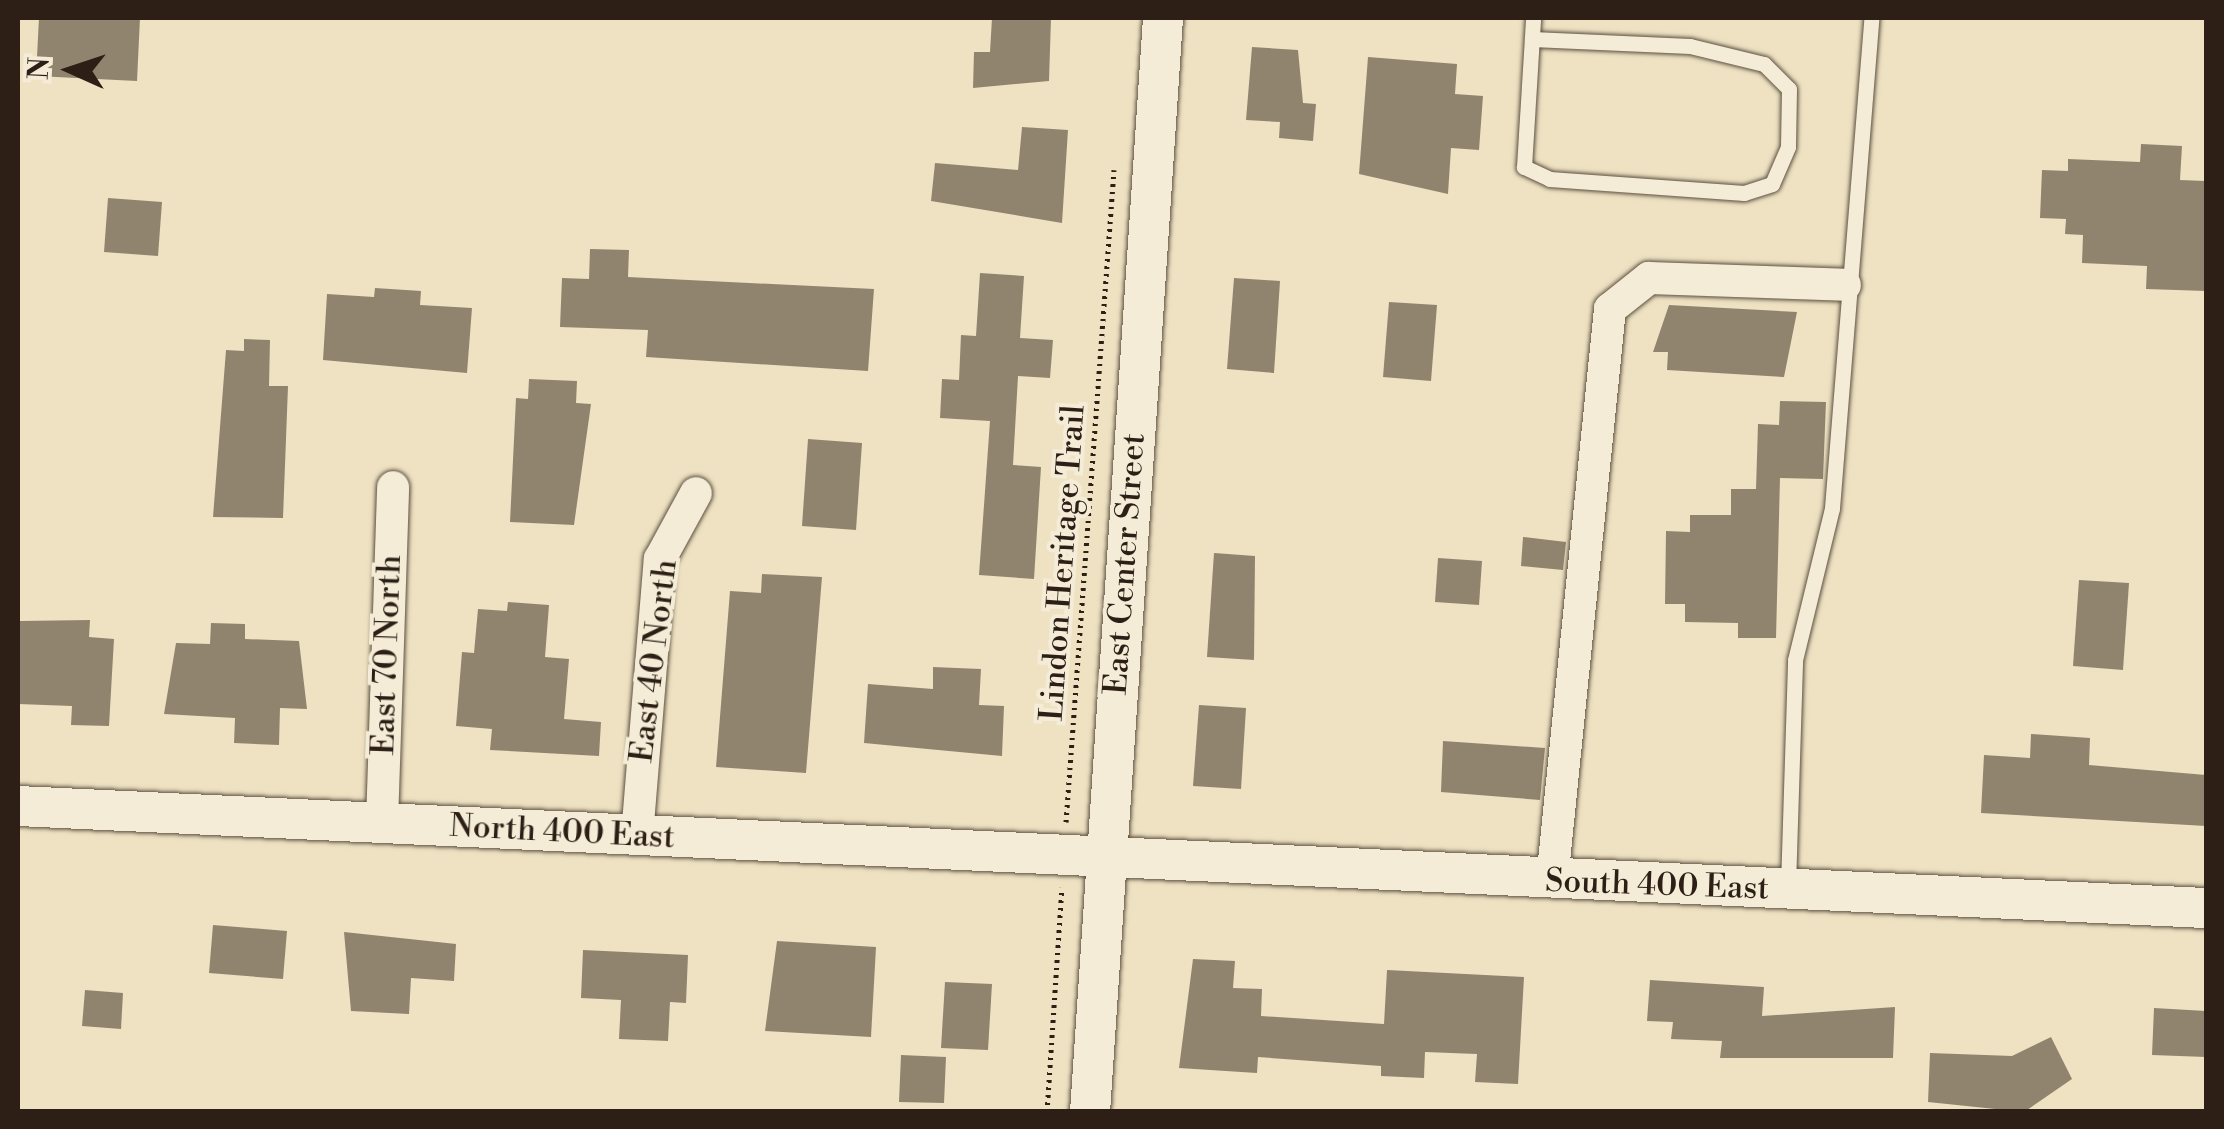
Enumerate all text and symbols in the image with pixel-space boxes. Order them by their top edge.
north arrow [20,20,120,120]
text: N [21,56,58,80]
street label: Lindon Heritage Trail [1033,403,1093,723]
street label: East Center Street [1097,432,1153,696]
street label: East 70 North [364,554,410,756]
street label: East 40 North [622,557,686,765]
street label: North 400 East [448,807,676,857]
street label: South 400 East [1544,862,1770,908]

